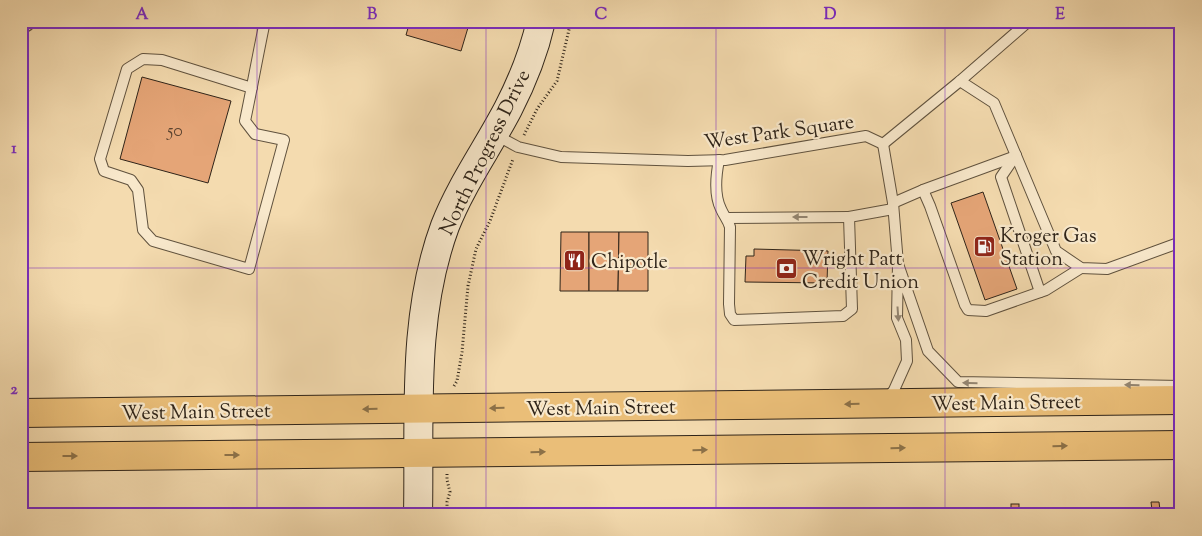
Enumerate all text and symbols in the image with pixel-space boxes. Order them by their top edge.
text: A [136,4,149,27]
text: B [367,4,377,27]
text: C [595,4,608,27]
text: D [824,4,837,27]
text: E [1055,4,1065,27]
street label: North Progress Drive [434,65,539,241]
street label: West Park Square [702,109,856,158]
house number: 50 [166,119,183,145]
text: 1 [11,138,17,161]
one-way arrow [792,213,808,221]
place label: Kroger Gas Station [1000,223,1097,275]
fuel station icon: Kroger Gas Station [972,234,996,258]
place label: Wright Patt Credit Union [802,246,919,298]
restaurant icon: Chipotle [563,249,587,273]
place label: Chipotle [591,249,668,278]
bank icon: Wright Patt Credit Union [774,257,798,281]
one-way arrow [894,306,902,322]
one-way arrow [961,378,977,386]
text: 2 [10,379,18,402]
one-way arrow [1124,381,1140,389]
street label: West Main Street [931,389,1081,420]
street label: West Main Street [526,394,676,425]
street label: West Main Street [121,398,271,429]
one-way arrow [844,400,860,408]
one-way arrow [489,404,505,412]
one-way arrow [362,405,378,413]
one-way arrow [1052,442,1068,450]
one-way arrow [890,444,906,452]
one-way arrow [692,446,708,454]
one-way arrow [530,448,546,456]
one-way arrow [225,451,241,459]
one-way arrow [62,452,78,460]

